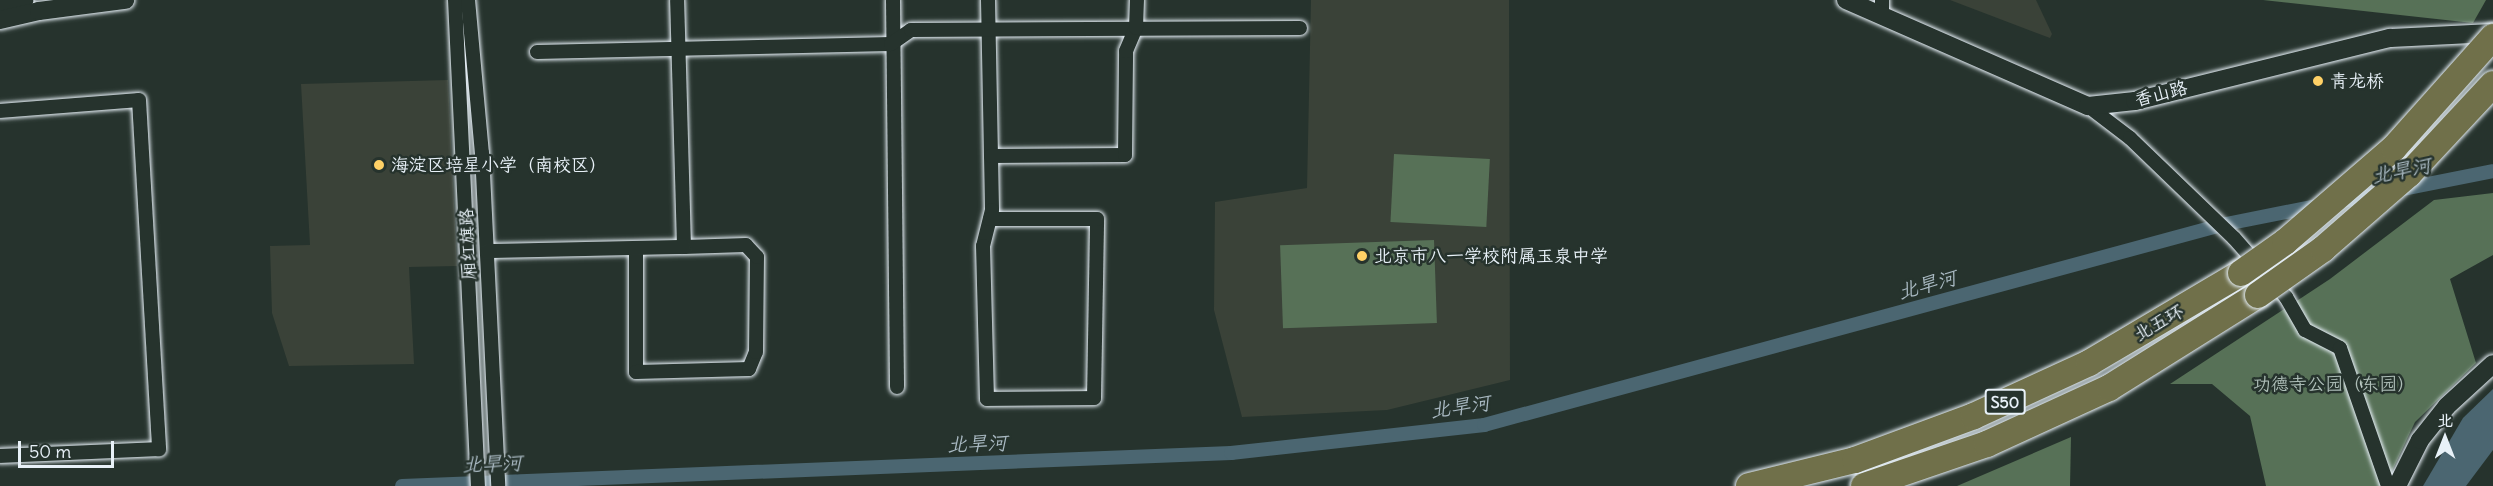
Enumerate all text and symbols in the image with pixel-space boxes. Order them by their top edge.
place label: 青龙桥 [2330,70,2384,92]
marker: 青龙桥 [2311,74,2325,88]
street label: 香山路 [2132,77,2190,111]
water label: 北旱河 [2369,152,2433,188]
place label: 海淀区培星小学（南校区） [391,154,607,176]
marker: 海淀区培星小学（南校区） [372,158,386,172]
street label: 厢红旗路 [455,207,481,281]
place label: 北京市八一学校附属玉泉中学 [1374,245,1608,267]
marker: 北京市八一学校附属玉泉中学 [1355,249,1369,263]
water label: 北旱河 [1895,265,1959,303]
street label: 北五环 [2130,300,2188,346]
park label: 功德寺公园（东园） [2253,373,2415,395]
road number: S50 [1984,389,2026,415]
water label: 北旱河 [1429,390,1491,422]
north arrow [2415,408,2475,468]
text: 北 [2437,410,2453,430]
scale bar [21,429,117,467]
water label: 北旱河 [947,430,1007,456]
text: 50 m [29,440,71,463]
water label: 北旱河 [462,450,522,476]

